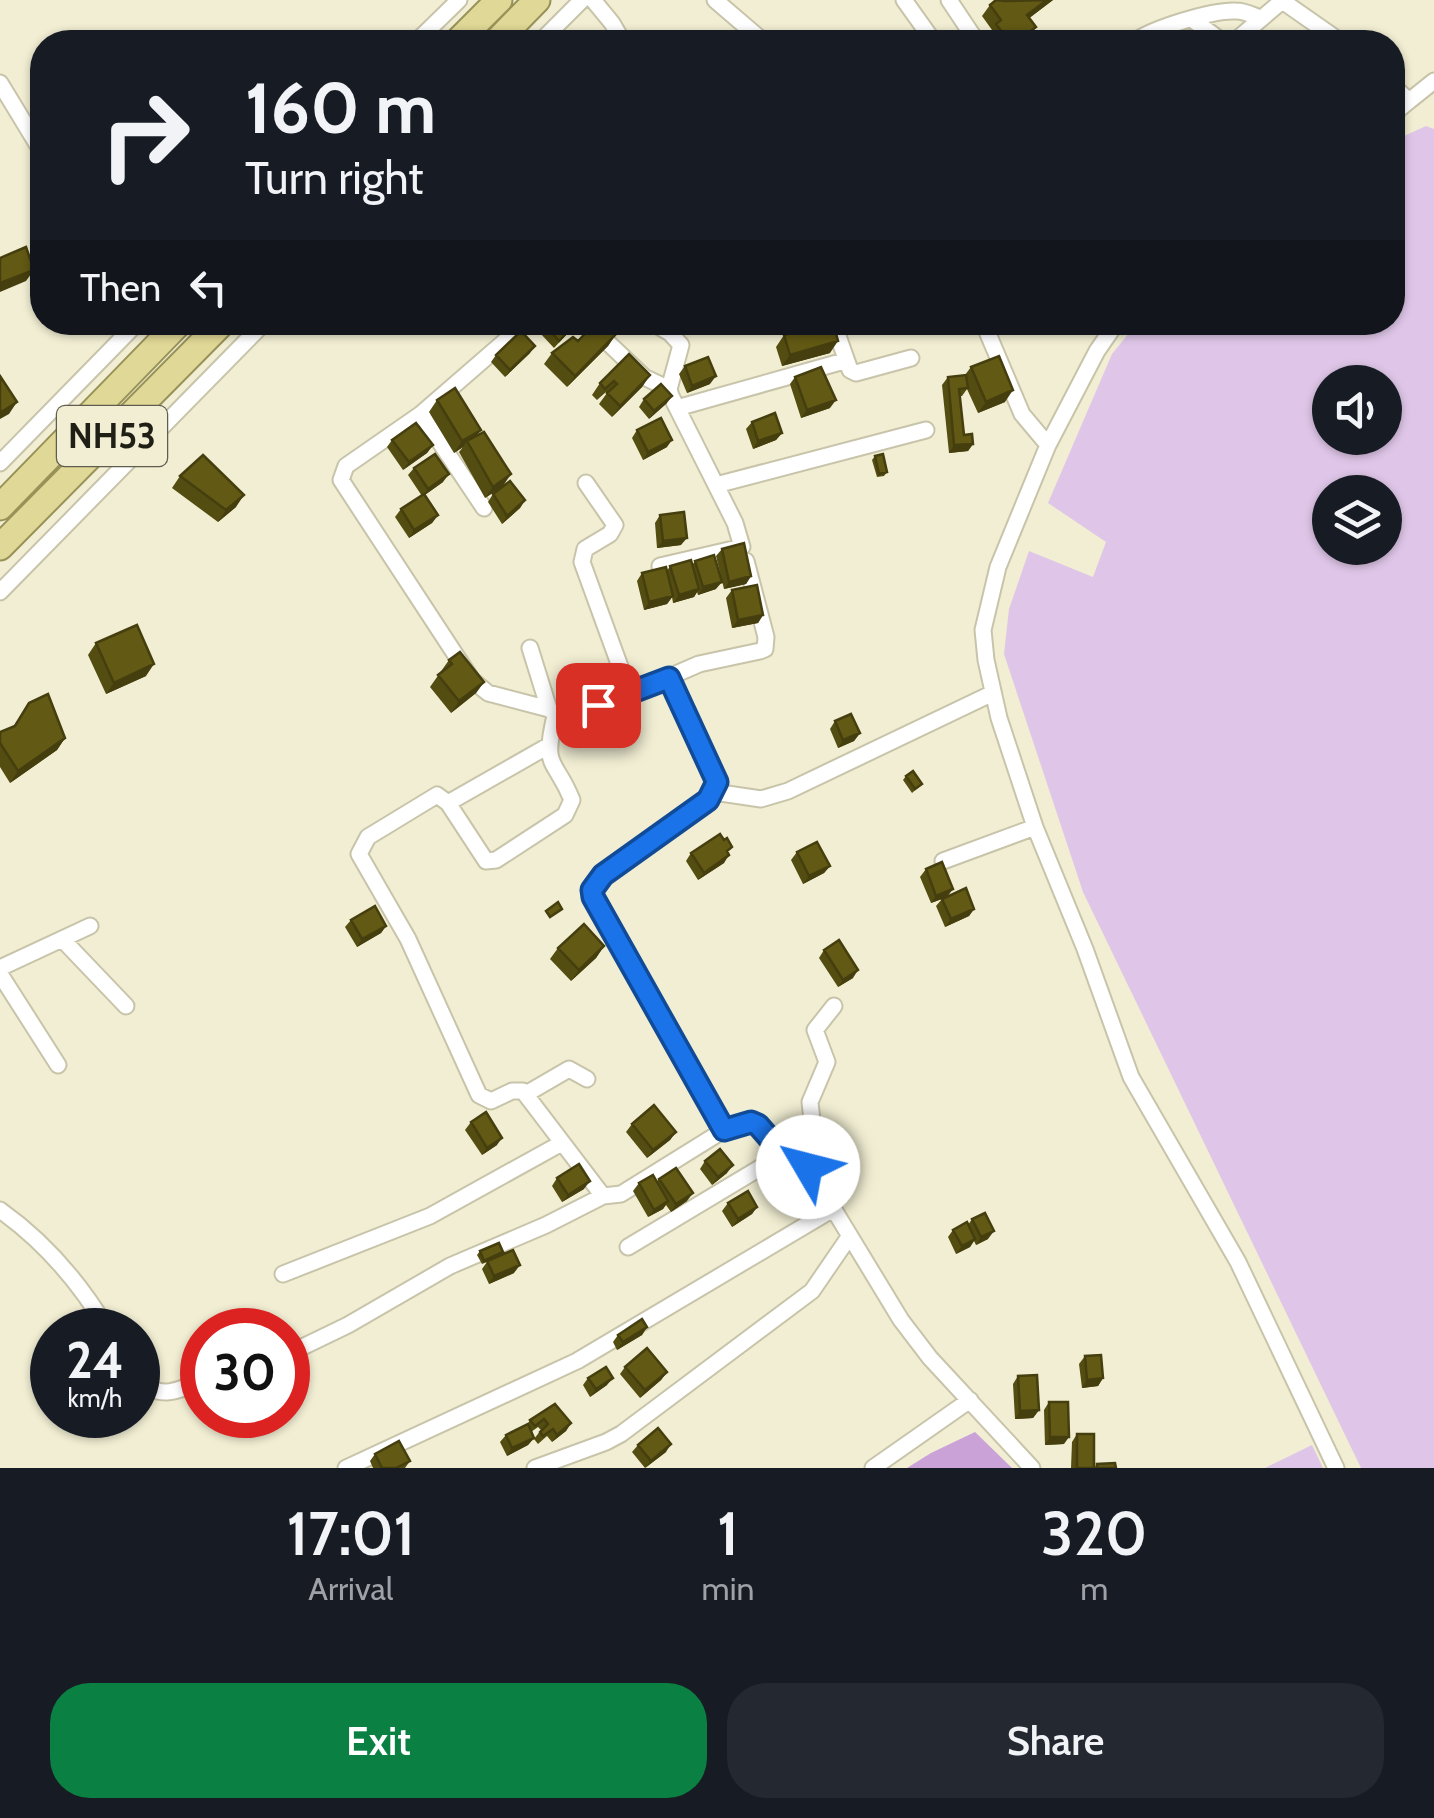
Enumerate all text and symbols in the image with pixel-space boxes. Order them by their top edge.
text: 160 m [245,65,436,151]
icon: right [80,70,210,200]
text: Turn right [245,151,424,205]
icon: left [181,260,236,315]
text: Then [80,264,161,311]
map controls [1312,365,1402,565]
button: sound [1312,365,1402,455]
road number: NH53 [57,406,167,466]
button: layers [1312,475,1402,565]
pin [556,663,641,748]
icon: arrive [571,678,626,733]
position arrow [756,1115,860,1219]
speed limit sign: 30 [180,1308,310,1438]
text: 24 [66,1330,124,1391]
text: km/h [68,1383,122,1413]
text: 17:01 [287,1497,415,1570]
text: 1 [717,1497,739,1570]
text: 320 [1041,1497,1147,1570]
text: Arrival [308,1569,393,1608]
text: min [702,1569,754,1608]
text: m [1080,1569,1108,1608]
button: Exit [50,1683,707,1798]
button: Share [727,1683,1384,1798]

